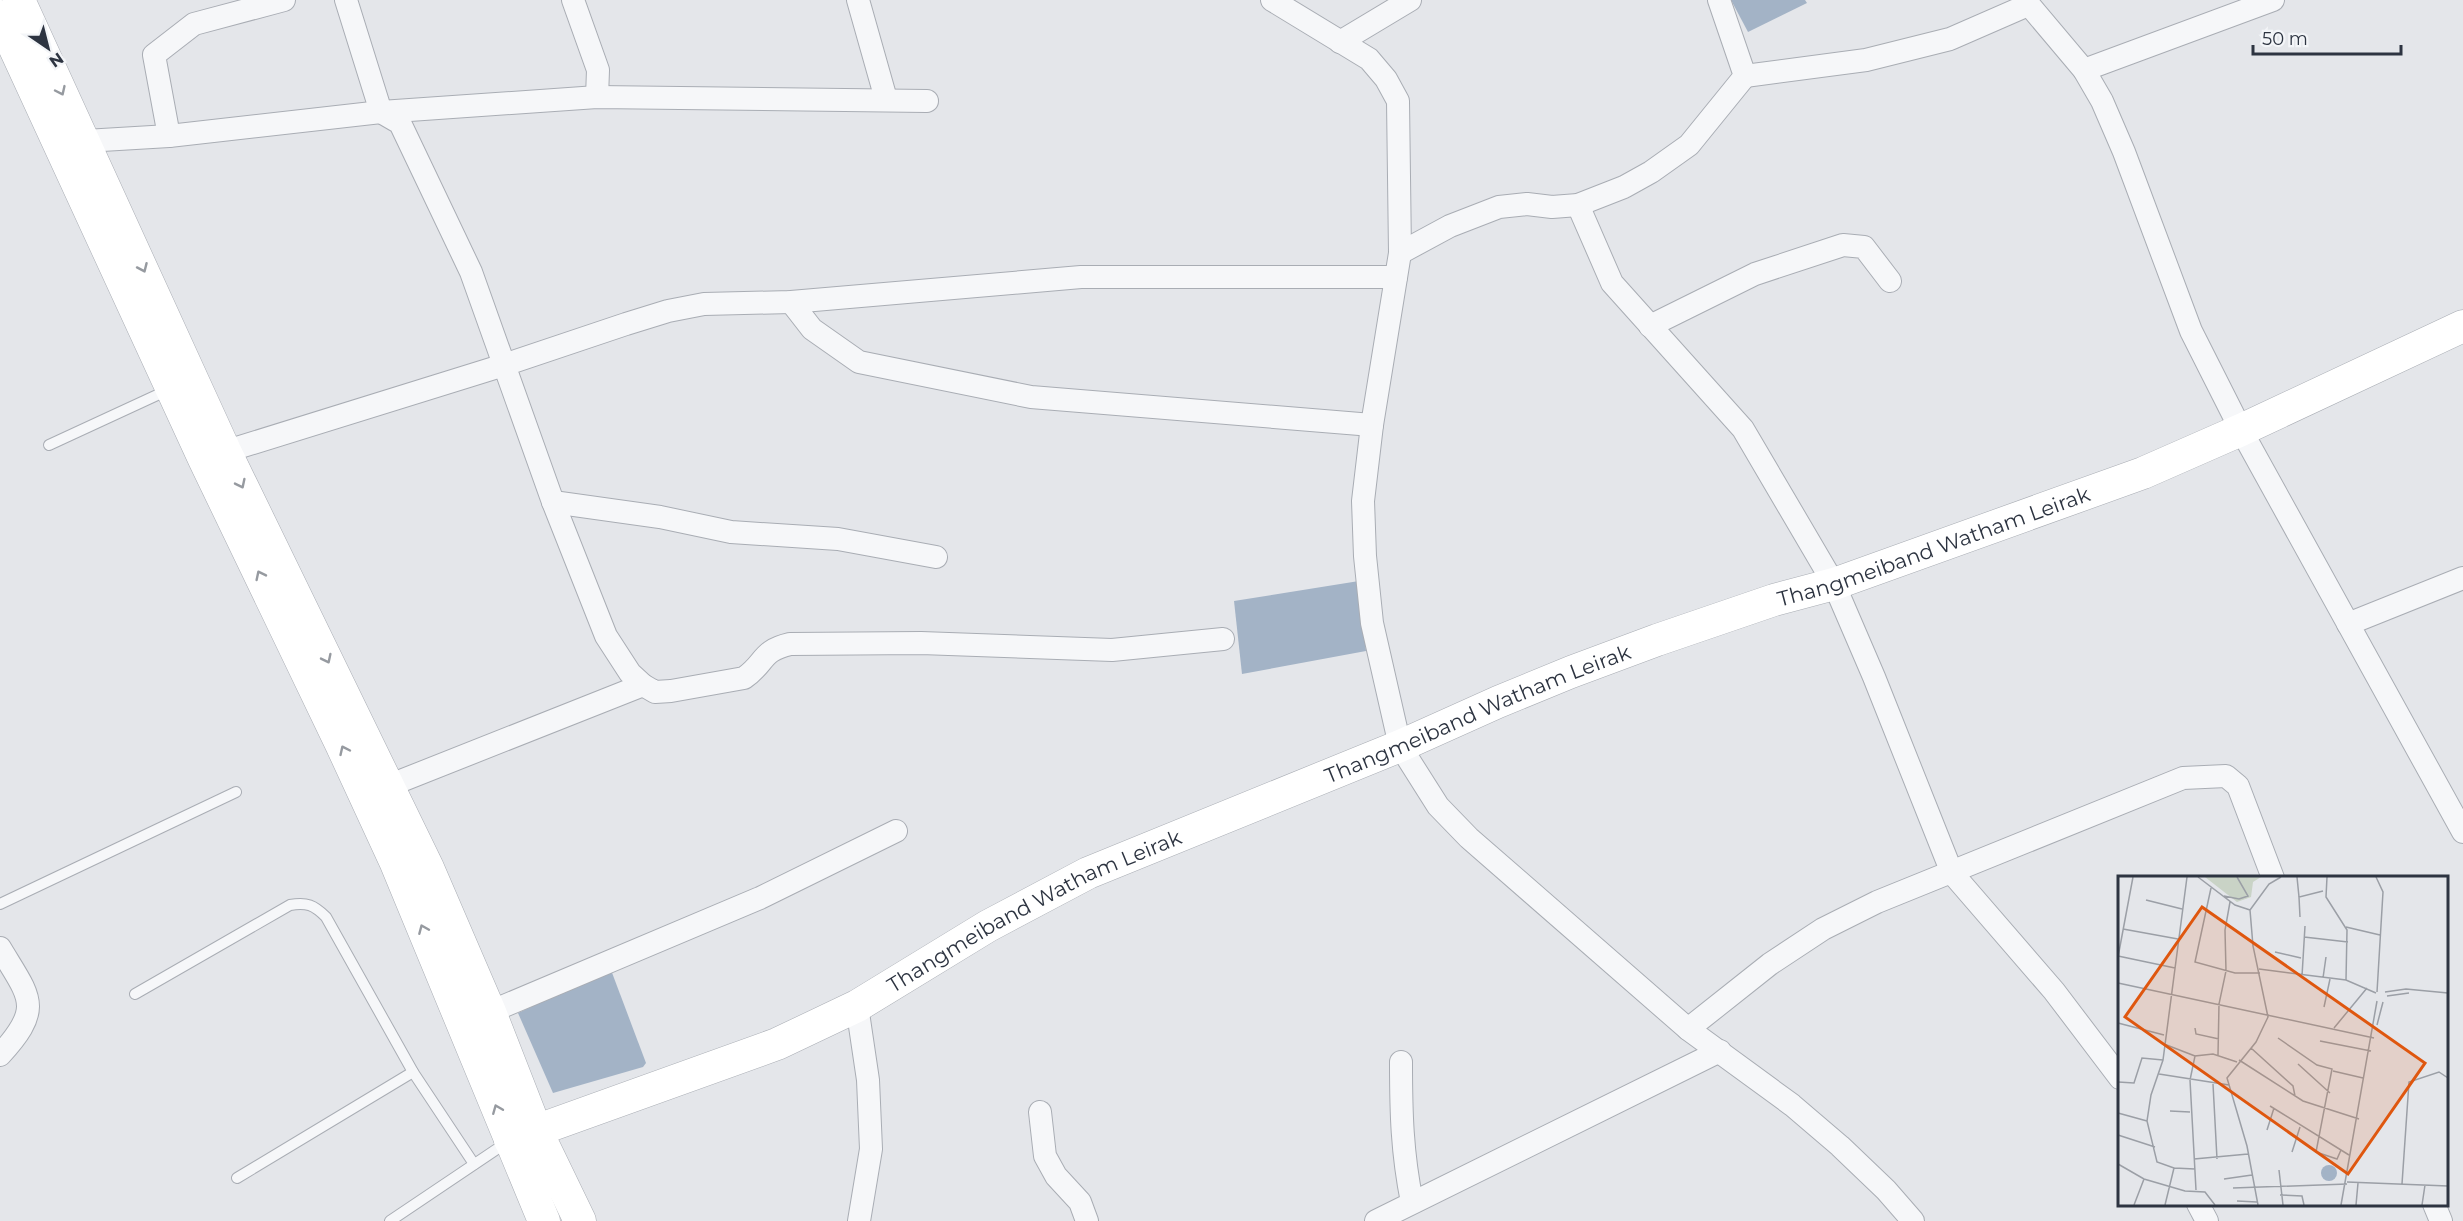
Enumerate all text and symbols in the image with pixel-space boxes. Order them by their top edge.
north arrow [18,18,78,78]
scale bar [2253,18,2402,56]
text: 50 m [2262,28,2308,50]
text: N [46,48,67,71]
one-way arrow [54,85,66,96]
one-way arrow [135,262,147,273]
one-way arrow [234,477,246,488]
street label: Thangmeiband Watham Leirak [1775,481,2094,611]
one-way arrow [255,570,267,581]
street label: Thangmeiband Watham Leirak [1321,638,1634,788]
one-way arrow [319,653,331,664]
one-way arrow [339,746,351,757]
street label: Thangmeiband Watham Leirak [882,824,1185,997]
inset map [2118,876,2448,1206]
one-way arrow [418,924,430,935]
one-way arrow [492,1104,504,1115]

